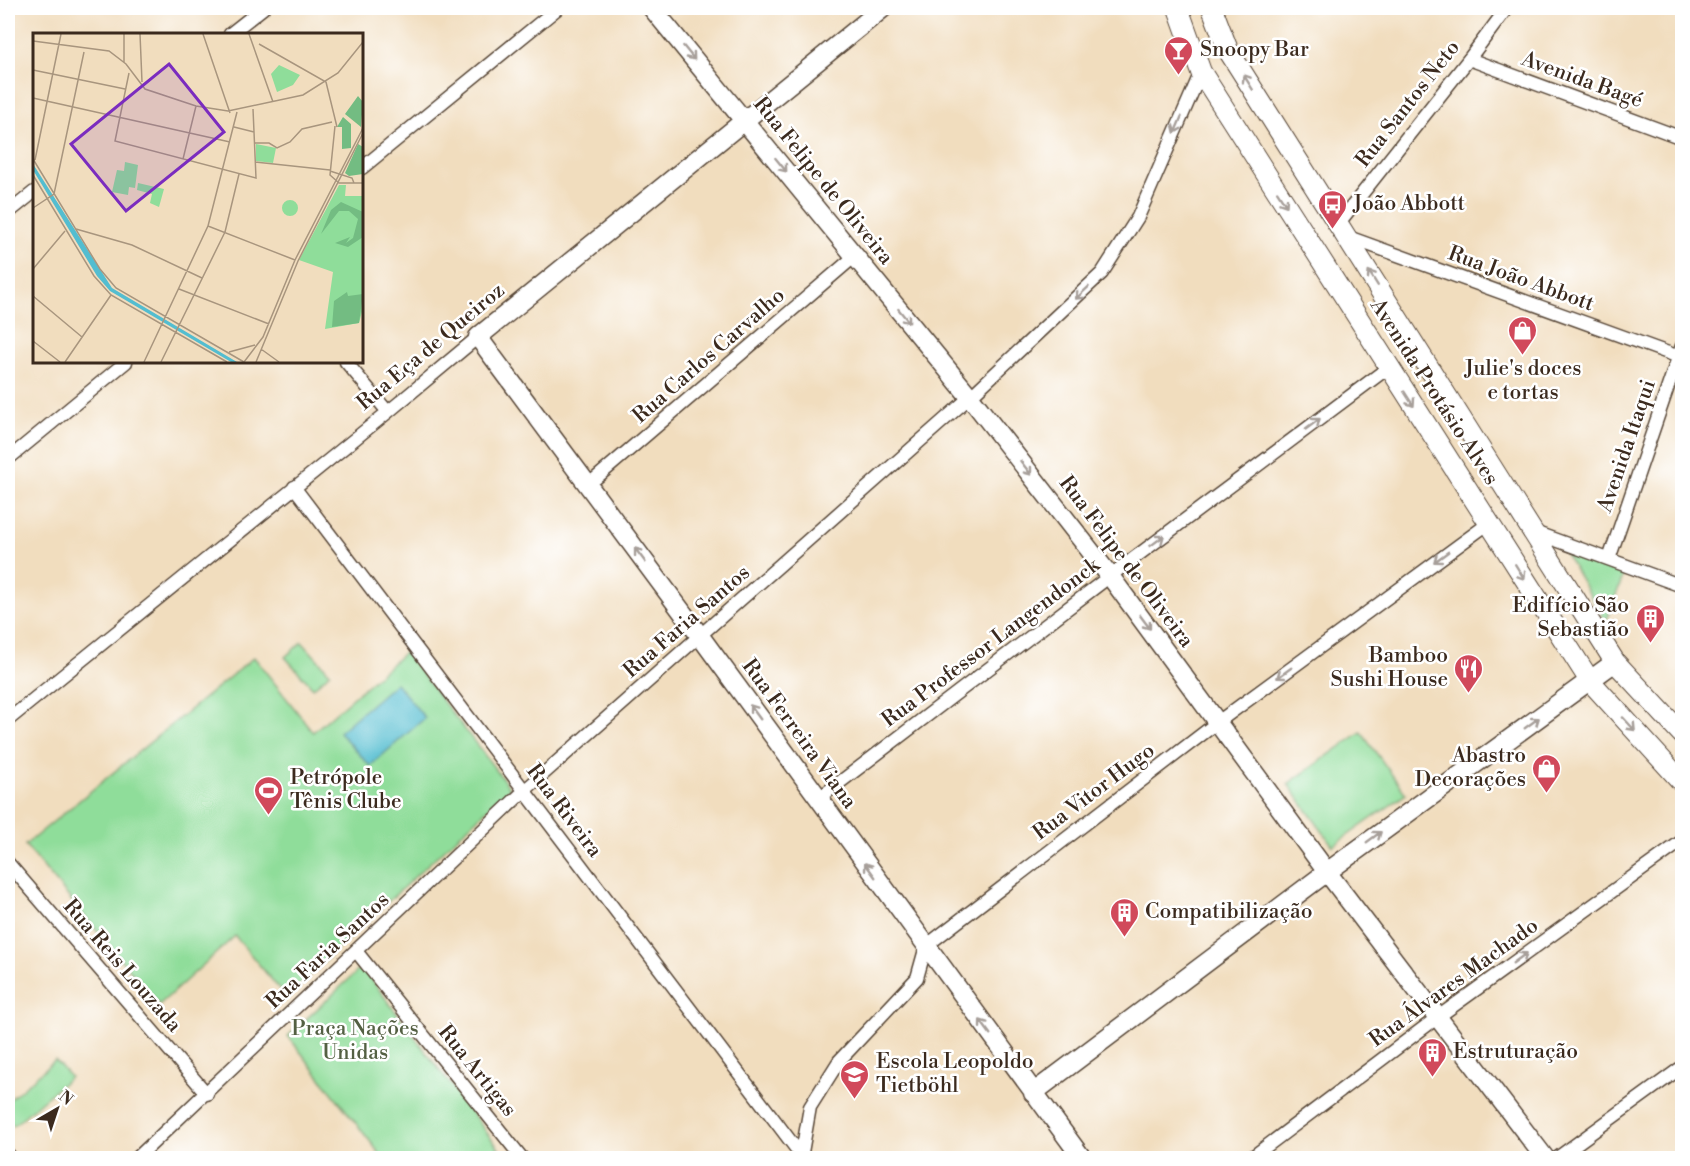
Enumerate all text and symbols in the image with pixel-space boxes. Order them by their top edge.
inset map [33,33,363,363]
bar icon: Snoopy Bar [1163,34,1195,76]
street label: Rua Santos Neto [1350,35,1466,173]
place label: Snoopy Bar [1200,37,1309,63]
one-way arrow [682,45,696,60]
street label: Avenida Bagé [1517,46,1646,114]
one-way arrow [1242,74,1254,91]
street label: Rua Felipe de Oliveira [747,92,899,270]
one-way arrow [1172,116,1183,134]
one-way arrow [774,157,787,173]
bus stop icon: João Abbott [1316,188,1348,230]
one-way arrow [1276,190,1288,207]
place label: João Abbott [1352,191,1466,217]
street label: Rua João Abbott [1444,241,1598,318]
one-way arrow [1366,270,1378,287]
street label: Rua Eça de Queiroz [352,278,510,416]
street label: Rua Carlos Carvalho [628,283,790,429]
one-way arrow [1074,285,1089,300]
street label: Avenida Protásio Alves [1364,293,1504,490]
one-way arrow [897,308,910,324]
shop icon: Julie's doces e tortas [1507,314,1539,356]
place label: Julie's doces e tortas [1463,356,1582,406]
street label: Avenida Itaqui [1592,376,1662,517]
one-way arrow [1404,390,1416,407]
one-way arrow [1305,418,1321,430]
one-way arrow [1019,460,1032,476]
street label: Rua Felipe de Oliveira [1053,471,1199,653]
one-way arrow [1149,534,1165,547]
one-way arrow [634,547,647,563]
one-way arrow [1434,551,1450,564]
street label: Rua Professor Langendonck [877,552,1106,733]
street label: Rua Faria Santos [618,560,756,684]
one-way arrow [1514,563,1526,580]
place label: Edifício São Sebastião [1512,593,1629,643]
building icon: Edifício São Sebastião [1634,602,1666,644]
one-way arrow [1139,614,1151,630]
place label: Bamboo Sushi House [1331,643,1448,693]
restaurant icon: Bamboo Sushi House [1453,652,1485,694]
street label: Rua Ferreira Viana [736,654,862,814]
one-way arrow [1277,667,1293,679]
one-way arrow [749,705,761,721]
one-way arrow [1524,717,1540,729]
one-way arrow [1622,717,1637,732]
street label: Rua Vitor Hugo [1028,738,1160,846]
place label: Abastro Decorações [1415,743,1526,793]
shop icon: Abastro Decorações [1531,752,1563,794]
street label: Rua Riveira [520,759,608,863]
place label: Petrópole Tênis Clube [290,765,402,815]
sports icon: Petrópole Tênis Clube [253,774,285,816]
one-way arrow [1366,831,1382,844]
one-way arrow [864,862,876,878]
street label: Rua Faria Santos [261,887,395,1015]
street label: Rua Reis Louzada [57,894,187,1038]
building icon: Compatibilização [1108,896,1140,938]
place label: Compatibilização [1145,899,1312,925]
street label: Rua Álvares Machado [1363,911,1544,1053]
one-way arrow [1511,952,1527,965]
park label: Praça Nações Unidas [291,1016,419,1066]
street label: Rua Artigas [432,1020,522,1122]
one-way arrow [979,1020,991,1036]
building icon: Estruturação [1416,1036,1448,1078]
place label: Estruturação [1453,1039,1578,1065]
place label: Escola Leopoldo Tietböhl [876,1049,1033,1099]
school or university icon: Escola Leopoldo Tietböhl [839,1058,871,1100]
north arrow [27,1079,87,1139]
text: N [55,1086,77,1110]

